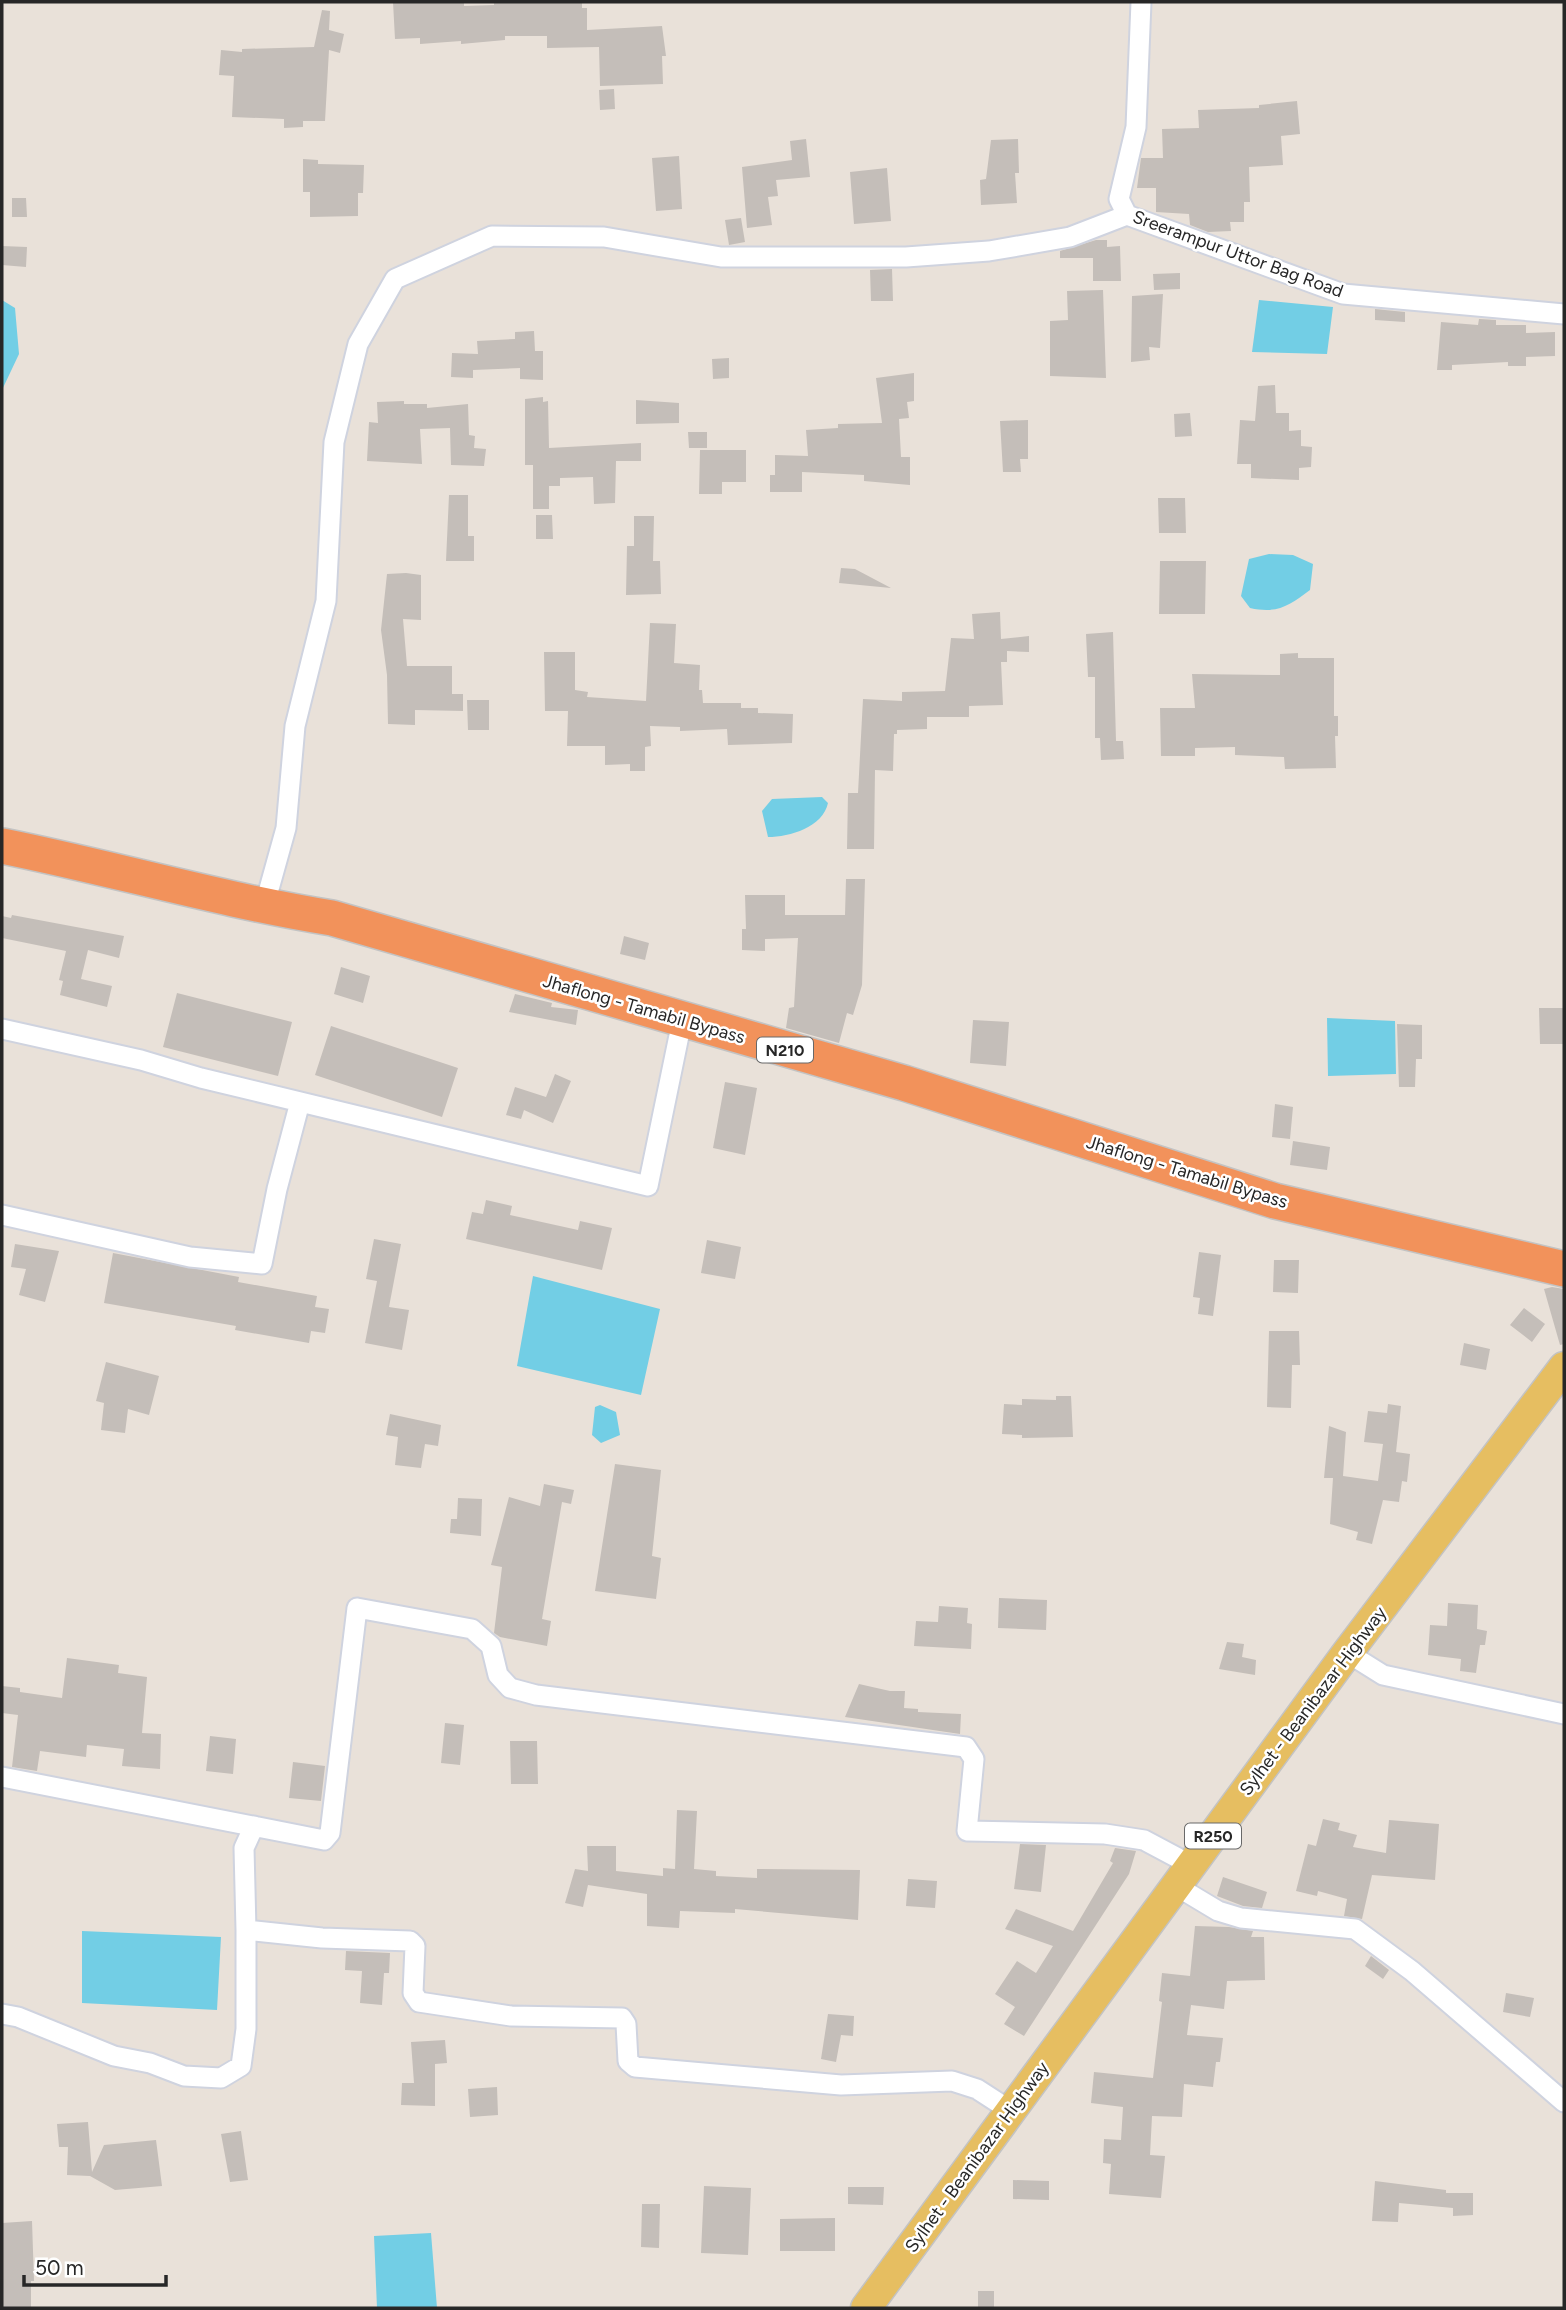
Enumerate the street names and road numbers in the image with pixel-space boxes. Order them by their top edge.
street label: Sreerampur Uttor Bag Road [1130,206,1346,302]
street label: Jhaflong - Tamabil Bypass [540,970,748,1048]
road number: N210 [757,1038,813,1062]
street label: Jhaflong - Tamabil Bypass [1084,1131,1290,1213]
street label: Sylhet - Beanibazar Highway [1235,1602,1392,1800]
road number: R250 [1185,1824,1241,1848]
street label: Sylhet - Beanibazar Highway [900,2057,1054,2257]

